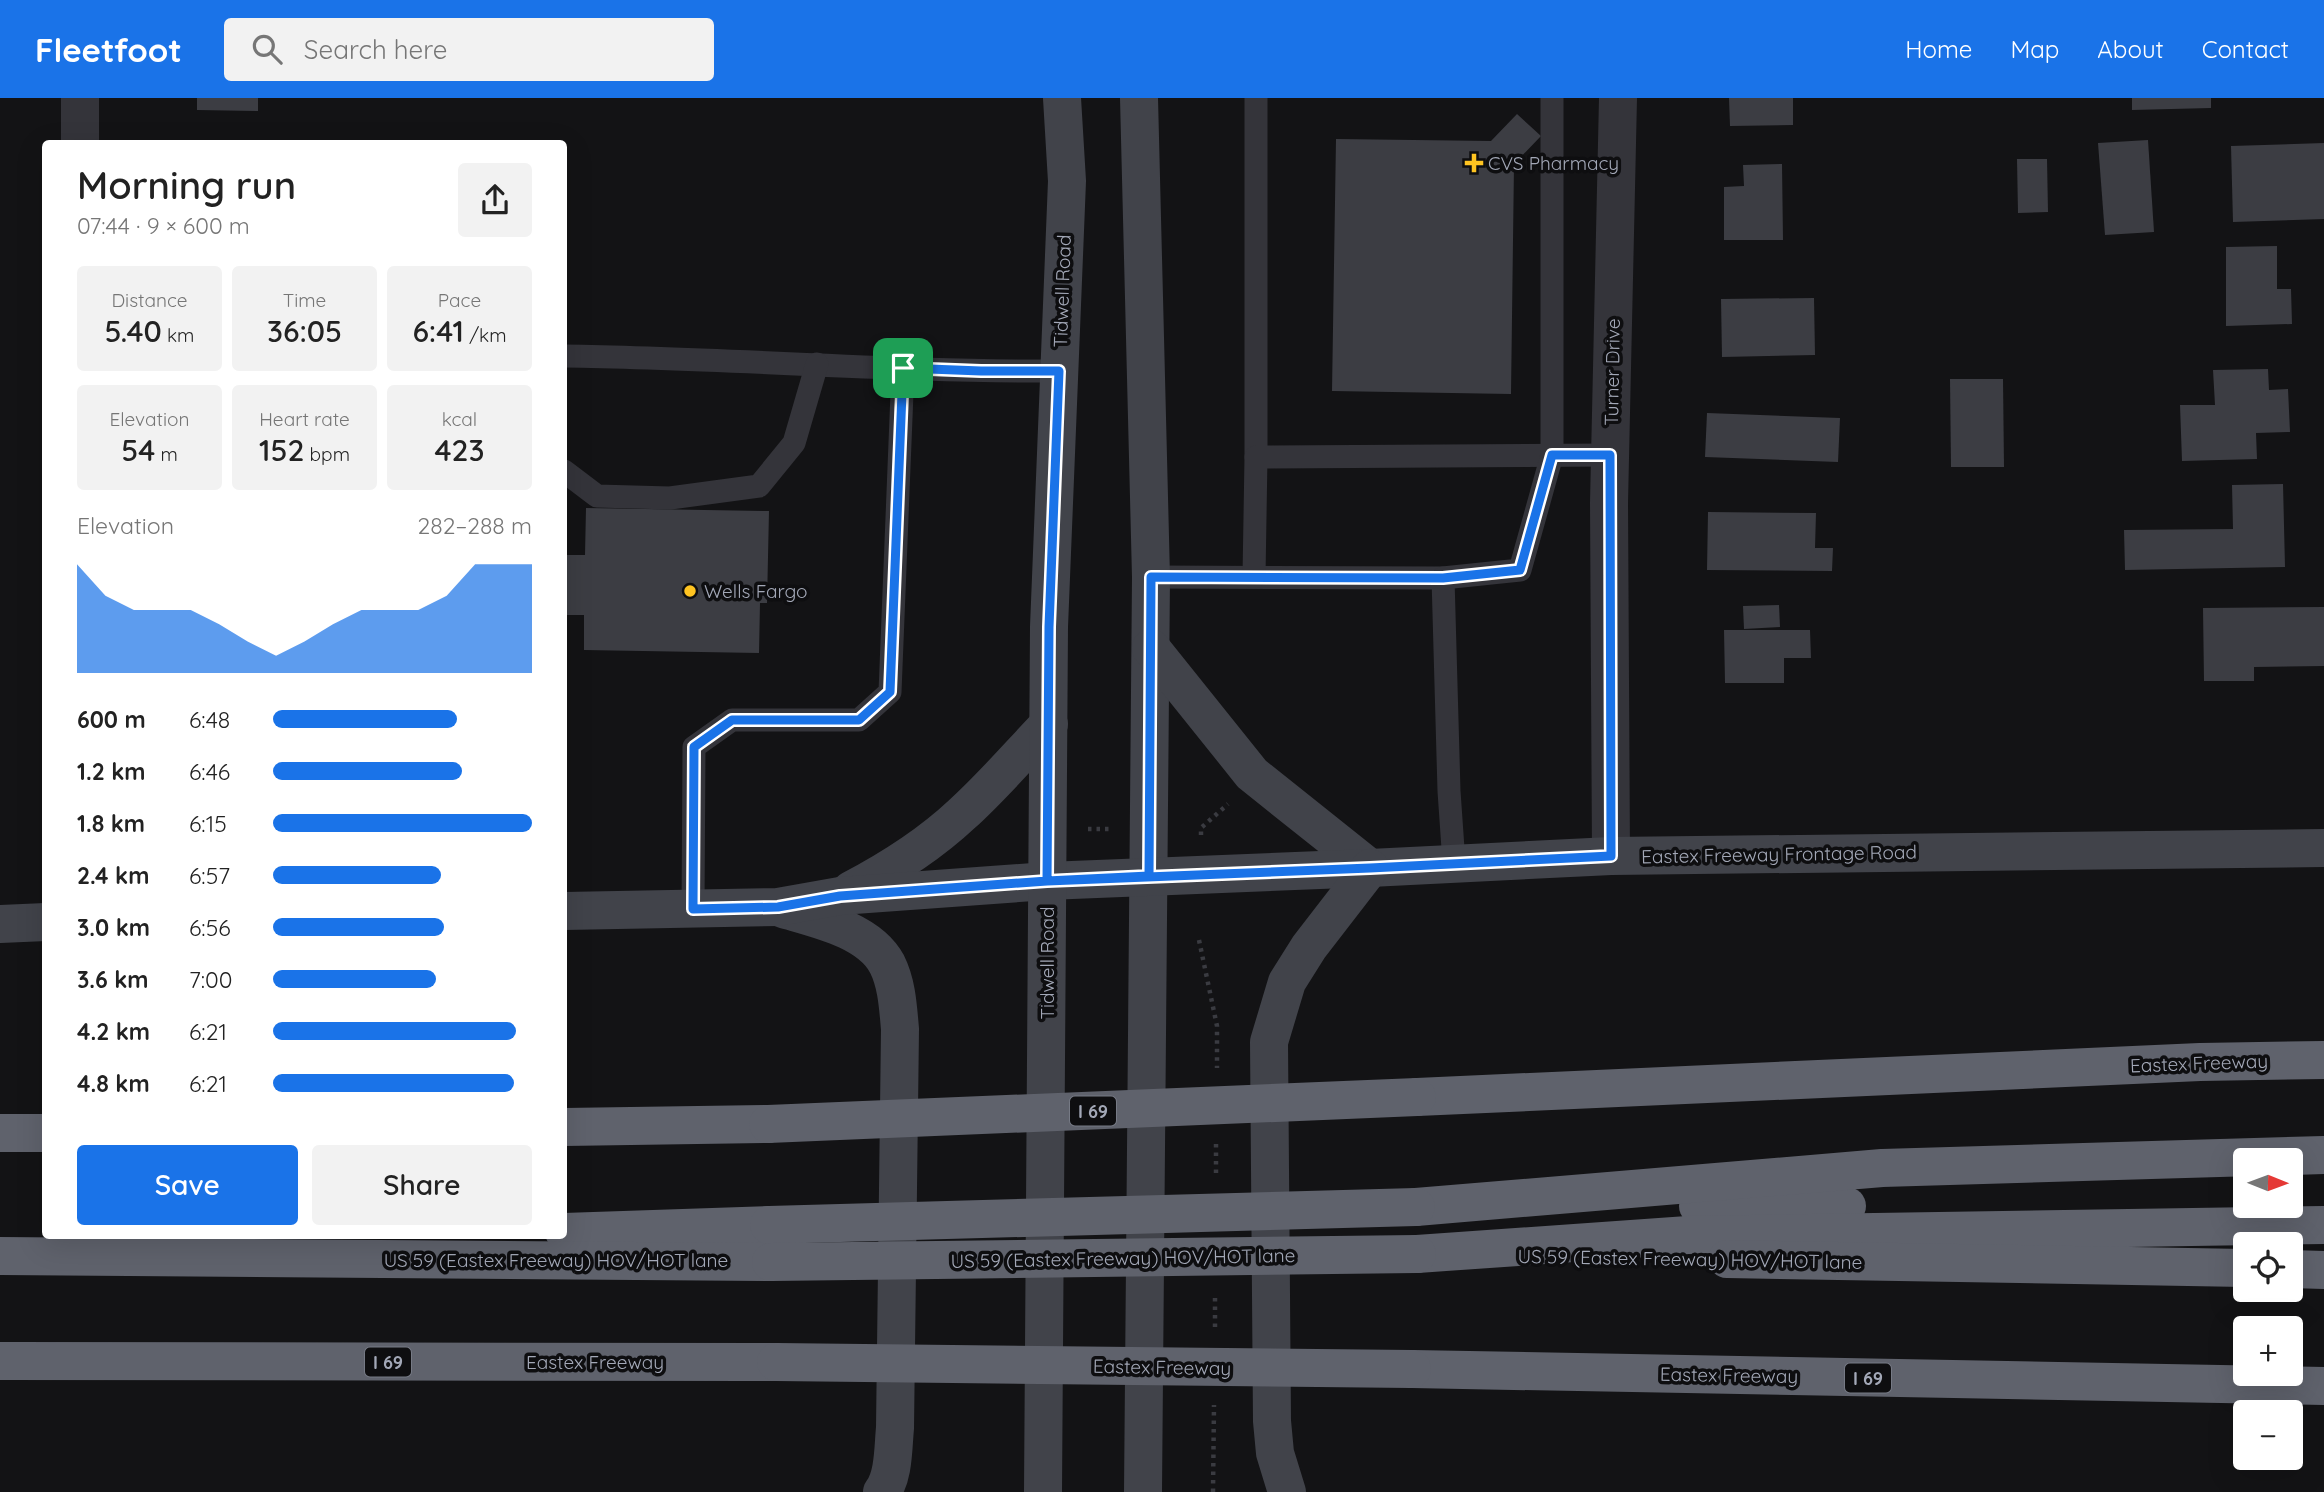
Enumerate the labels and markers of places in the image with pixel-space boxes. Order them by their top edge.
place label: CVS Pharmacy [1488,151,1619,175]
marker: CVS Pharmacy [1466,155,1482,171]
pin [873,338,933,398]
place label: Wells Fargo [704,579,808,603]
marker: Wells Fargo [682,583,698,599]

